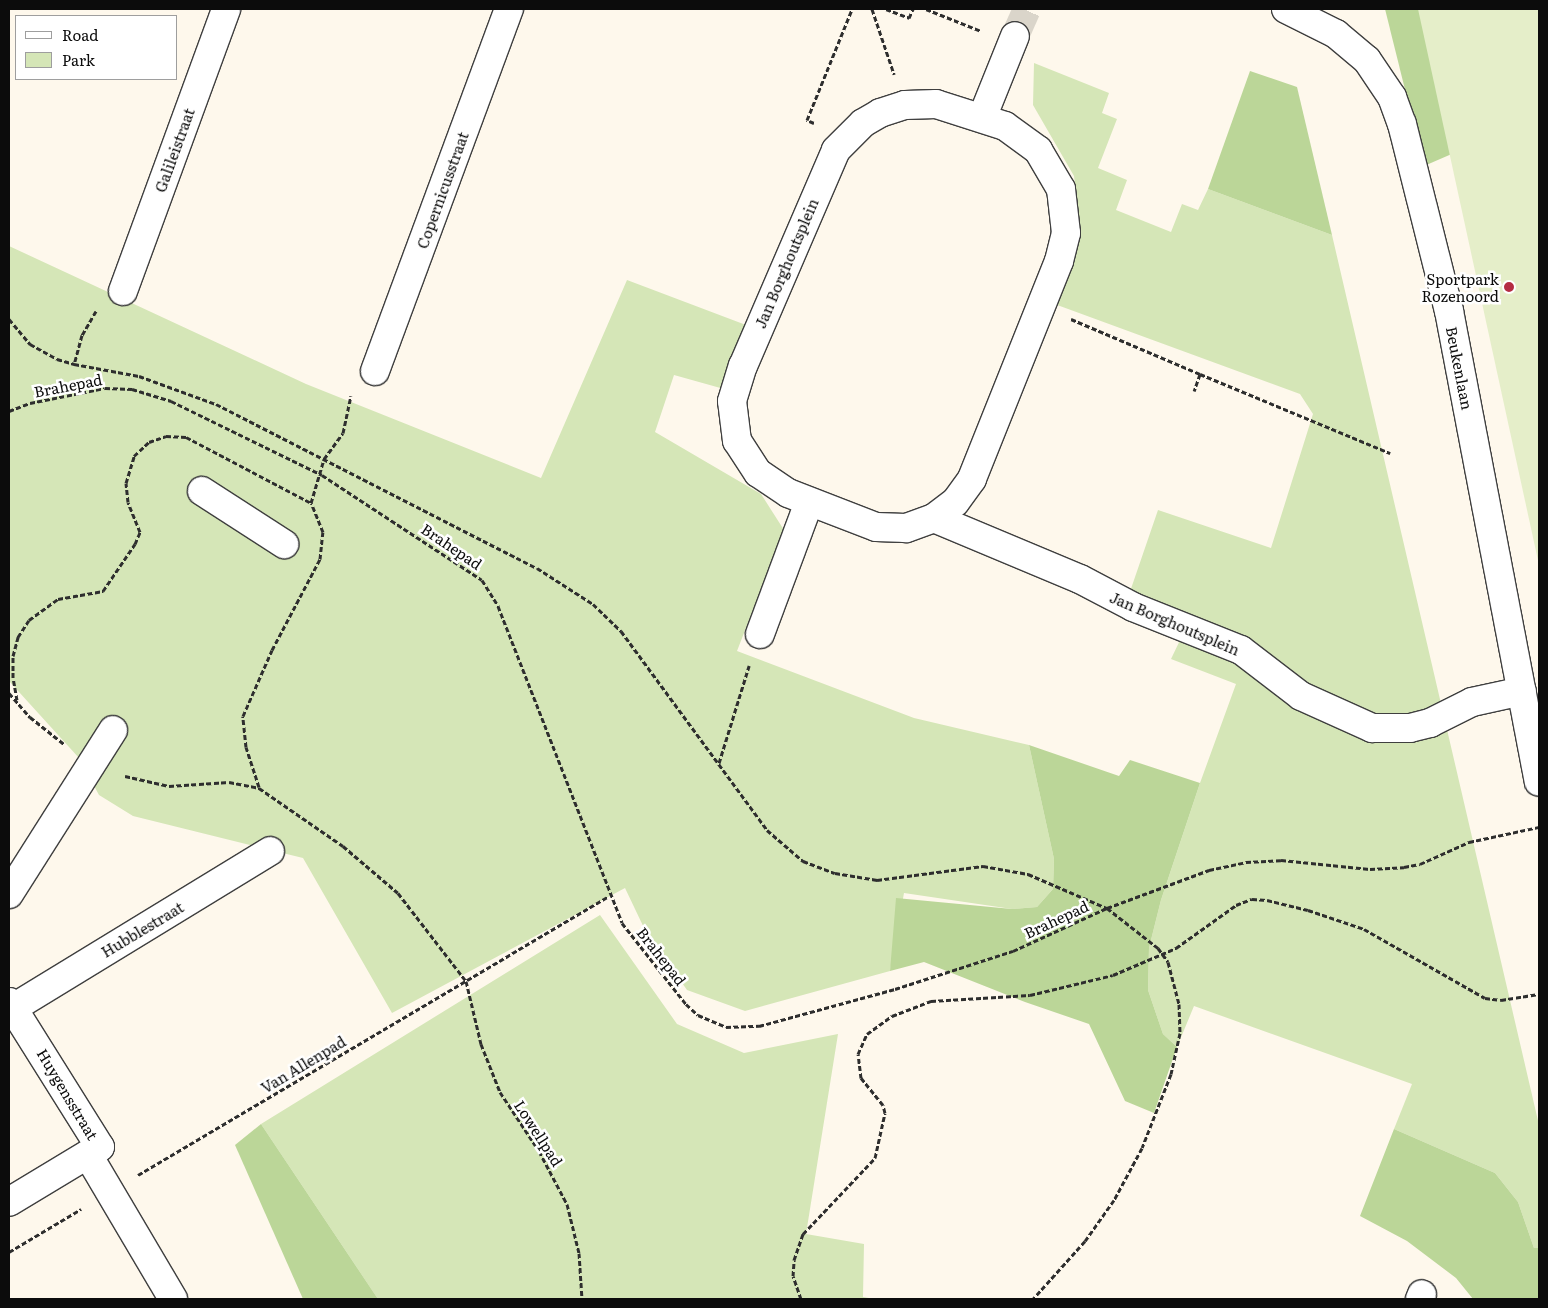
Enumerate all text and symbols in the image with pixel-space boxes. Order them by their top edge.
legend [15,15,178,80]
text: Road [62,23,98,46]
text: Park [62,48,95,71]
street label: Galileistraat [150,105,198,195]
street label: Copernicusstraat [412,129,472,251]
street label: Jan Borghoutsplein [751,195,821,331]
place label: Sportpark Rozenoord [1422,269,1499,304]
marker: Sportpark Rozenoord [1503,281,1515,293]
street label: Beukenlaan [1443,325,1477,411]
street label: Brahepad [32,370,104,400]
street label: Brahepad [418,519,486,573]
street label: Jan Borghoutsplein [1107,588,1243,658]
street label: Brahepad [1021,896,1091,942]
street label: Hubblestraat [98,897,186,961]
street label: Brahepad [634,923,690,989]
street label: Van Allenpad [257,1032,349,1096]
street label: Huygensstraat [34,1045,102,1143]
street label: Lowellpad [511,1097,567,1169]

